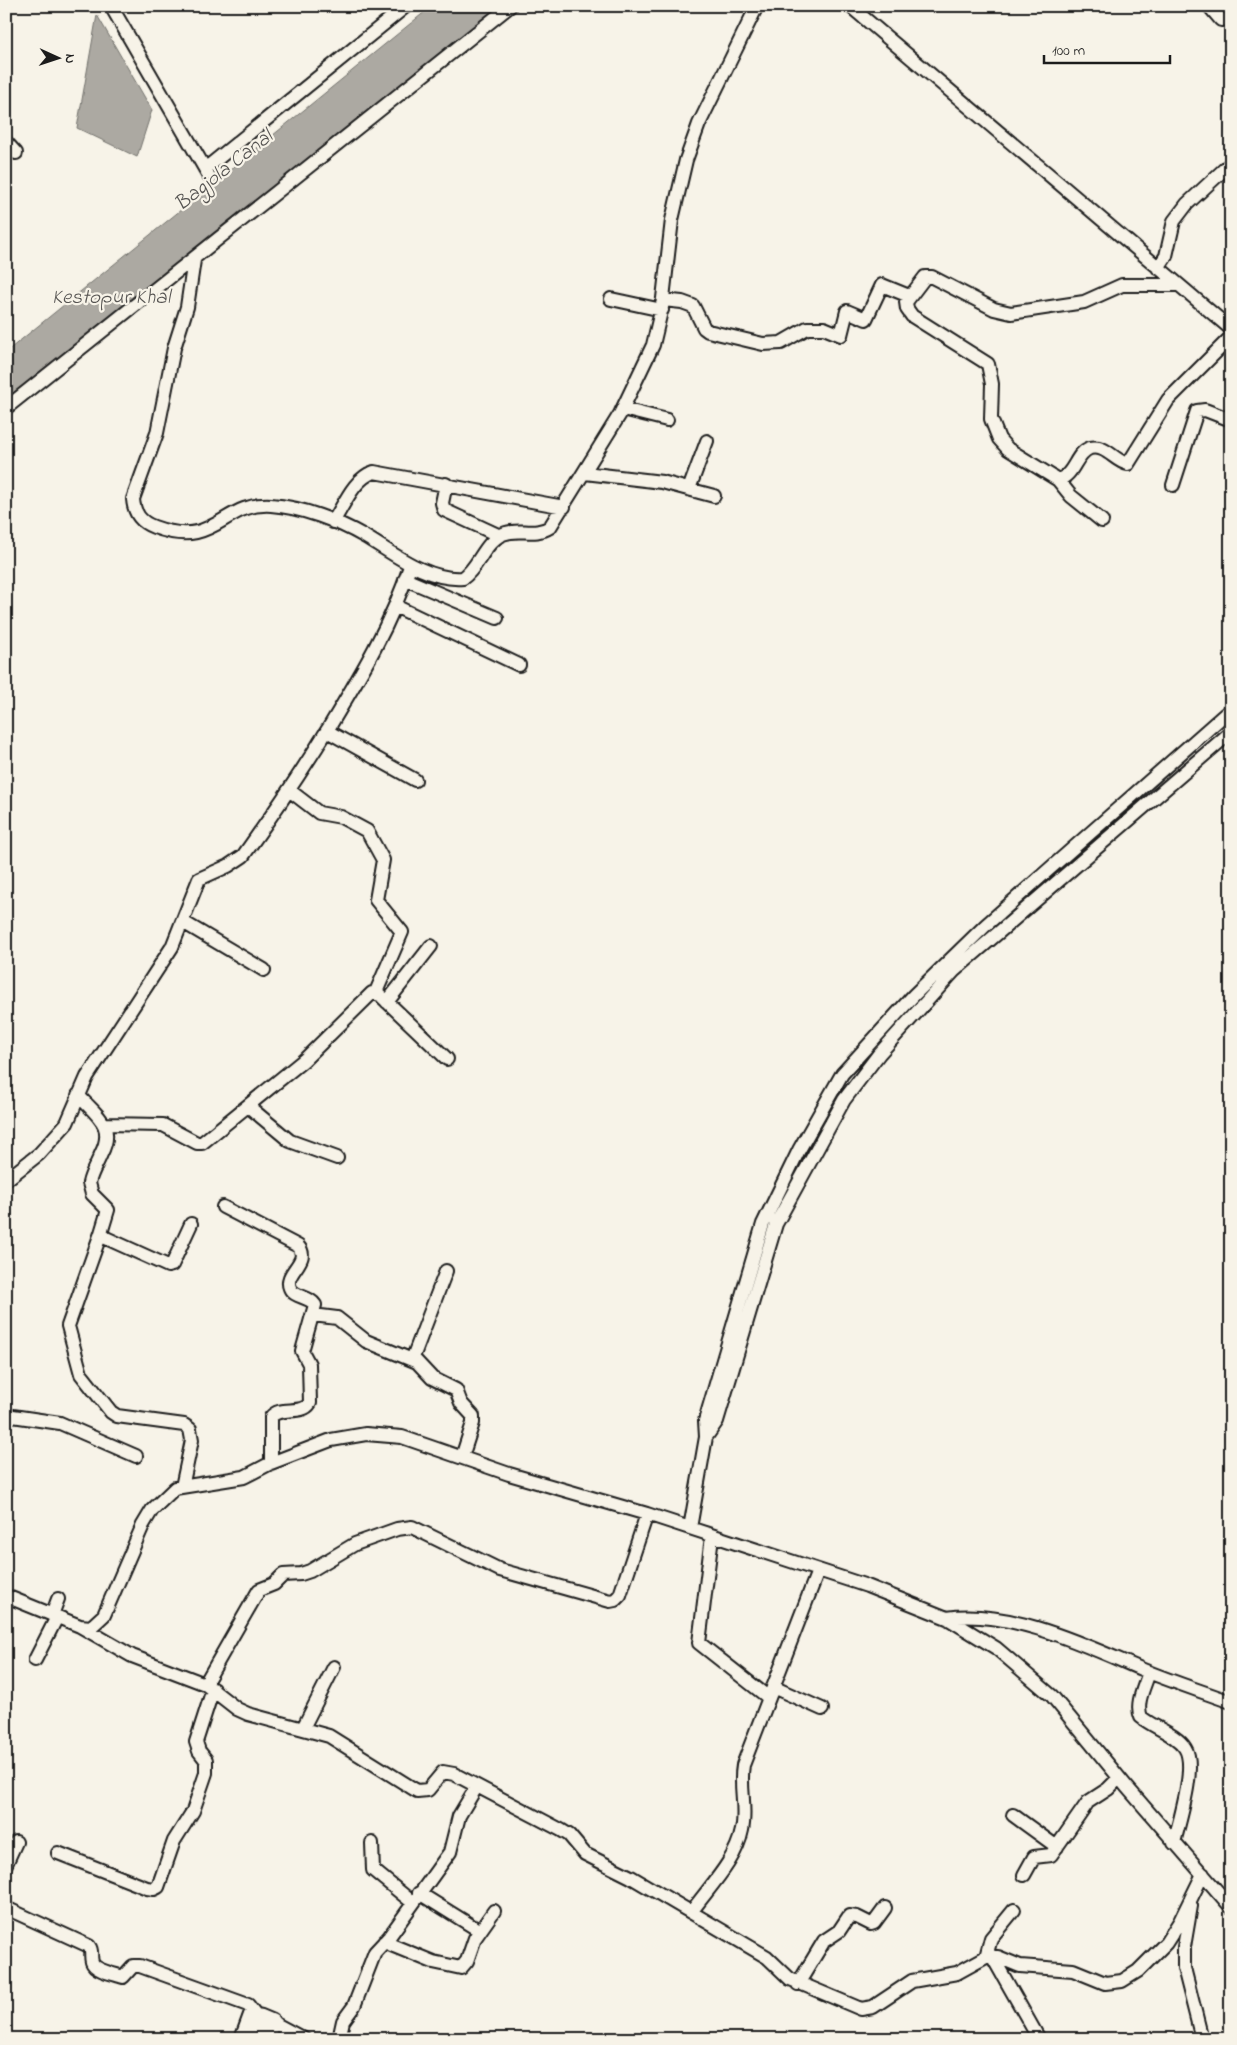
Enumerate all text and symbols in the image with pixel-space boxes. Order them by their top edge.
north arrow [32,32,82,82]
scale bar [1044,32,1171,64]
text: 100 m [1052,40,1085,62]
text: N [59,53,80,64]
water label: Bagjola Canal [168,121,282,220]
water label: Kestopur Khal [52,283,173,313]

